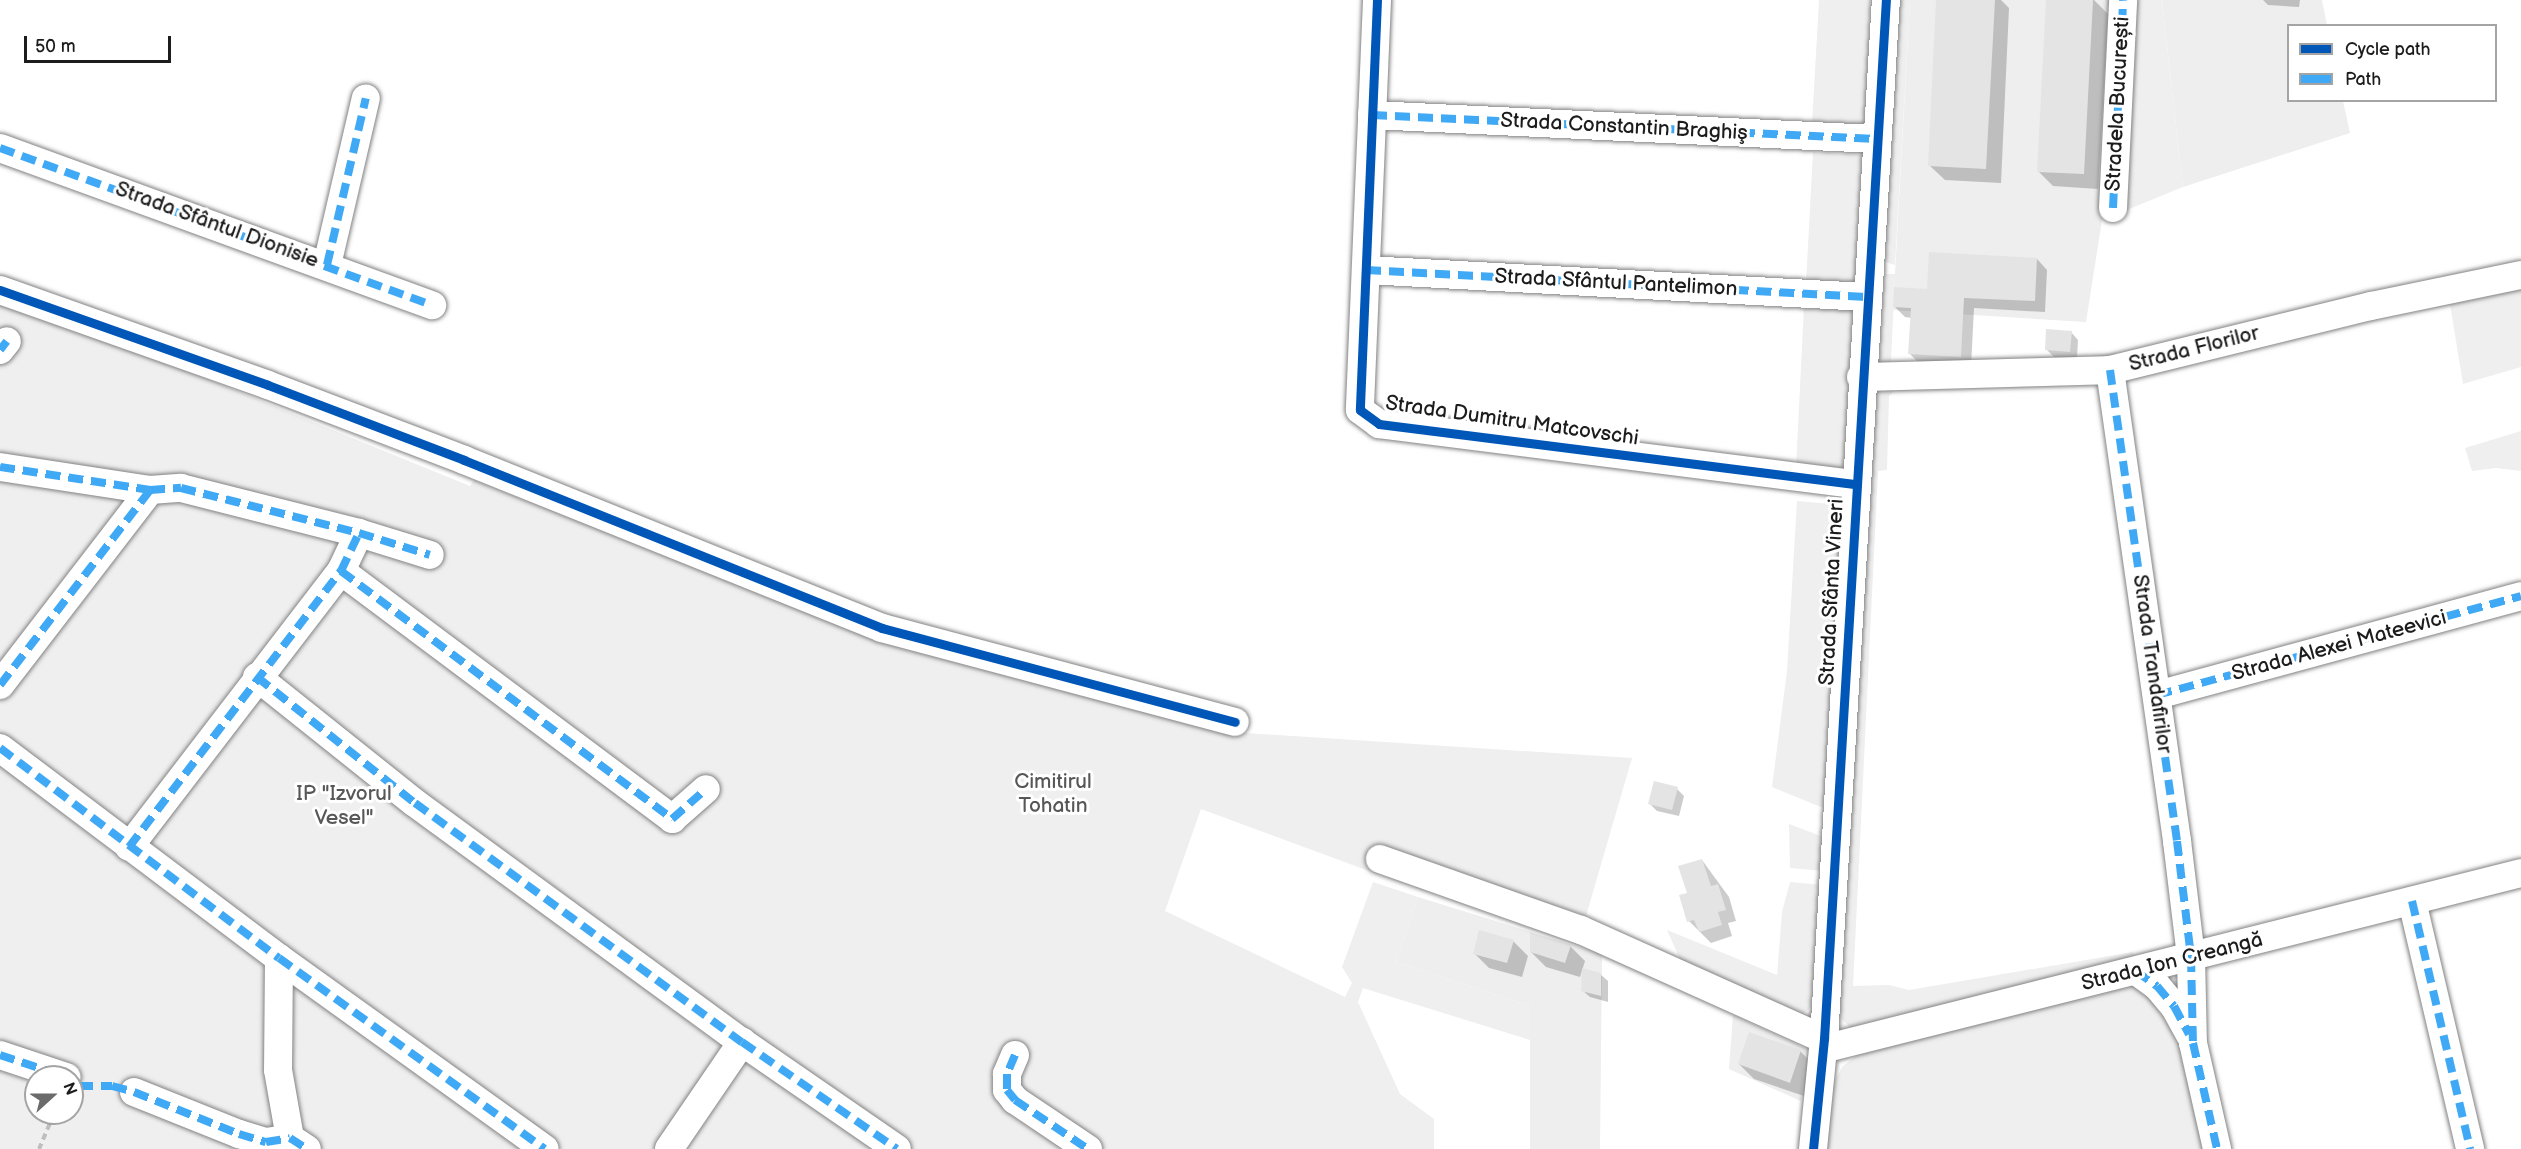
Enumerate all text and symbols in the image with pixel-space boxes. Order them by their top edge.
street label: Stradela București [2101,16,2135,192]
scale bar [27,24,174,62]
legend [2287,24,2497,102]
text: 50 m [35,36,76,57]
text: Cycle path [2345,39,2431,60]
text: Path [2345,69,2381,90]
street label: Strada Constantin Braghiş [1500,108,1748,146]
street label: Strada Sfântul Dionisie [112,176,322,274]
street label: Strada Sfântul Pantelimon [1494,264,1738,302]
street label: Strada Florilor [2126,321,2262,377]
street label: Strada Dumitru Matcovschi [1384,391,1640,451]
street label: Strada Sfânta Vineri [1814,497,1850,687]
street label: Strada Trandafirilor [2127,573,2177,755]
street label: Strada Alexei Mateevici [2229,605,2449,687]
park label: Cimitirul Tohatin [1014,769,1092,819]
park label: IP "Izvorul Vesel" [296,781,392,831]
street label: Strada Ion Creangă [2079,927,2265,997]
north arrow [24,1065,84,1125]
text: N [58,1080,80,1098]

